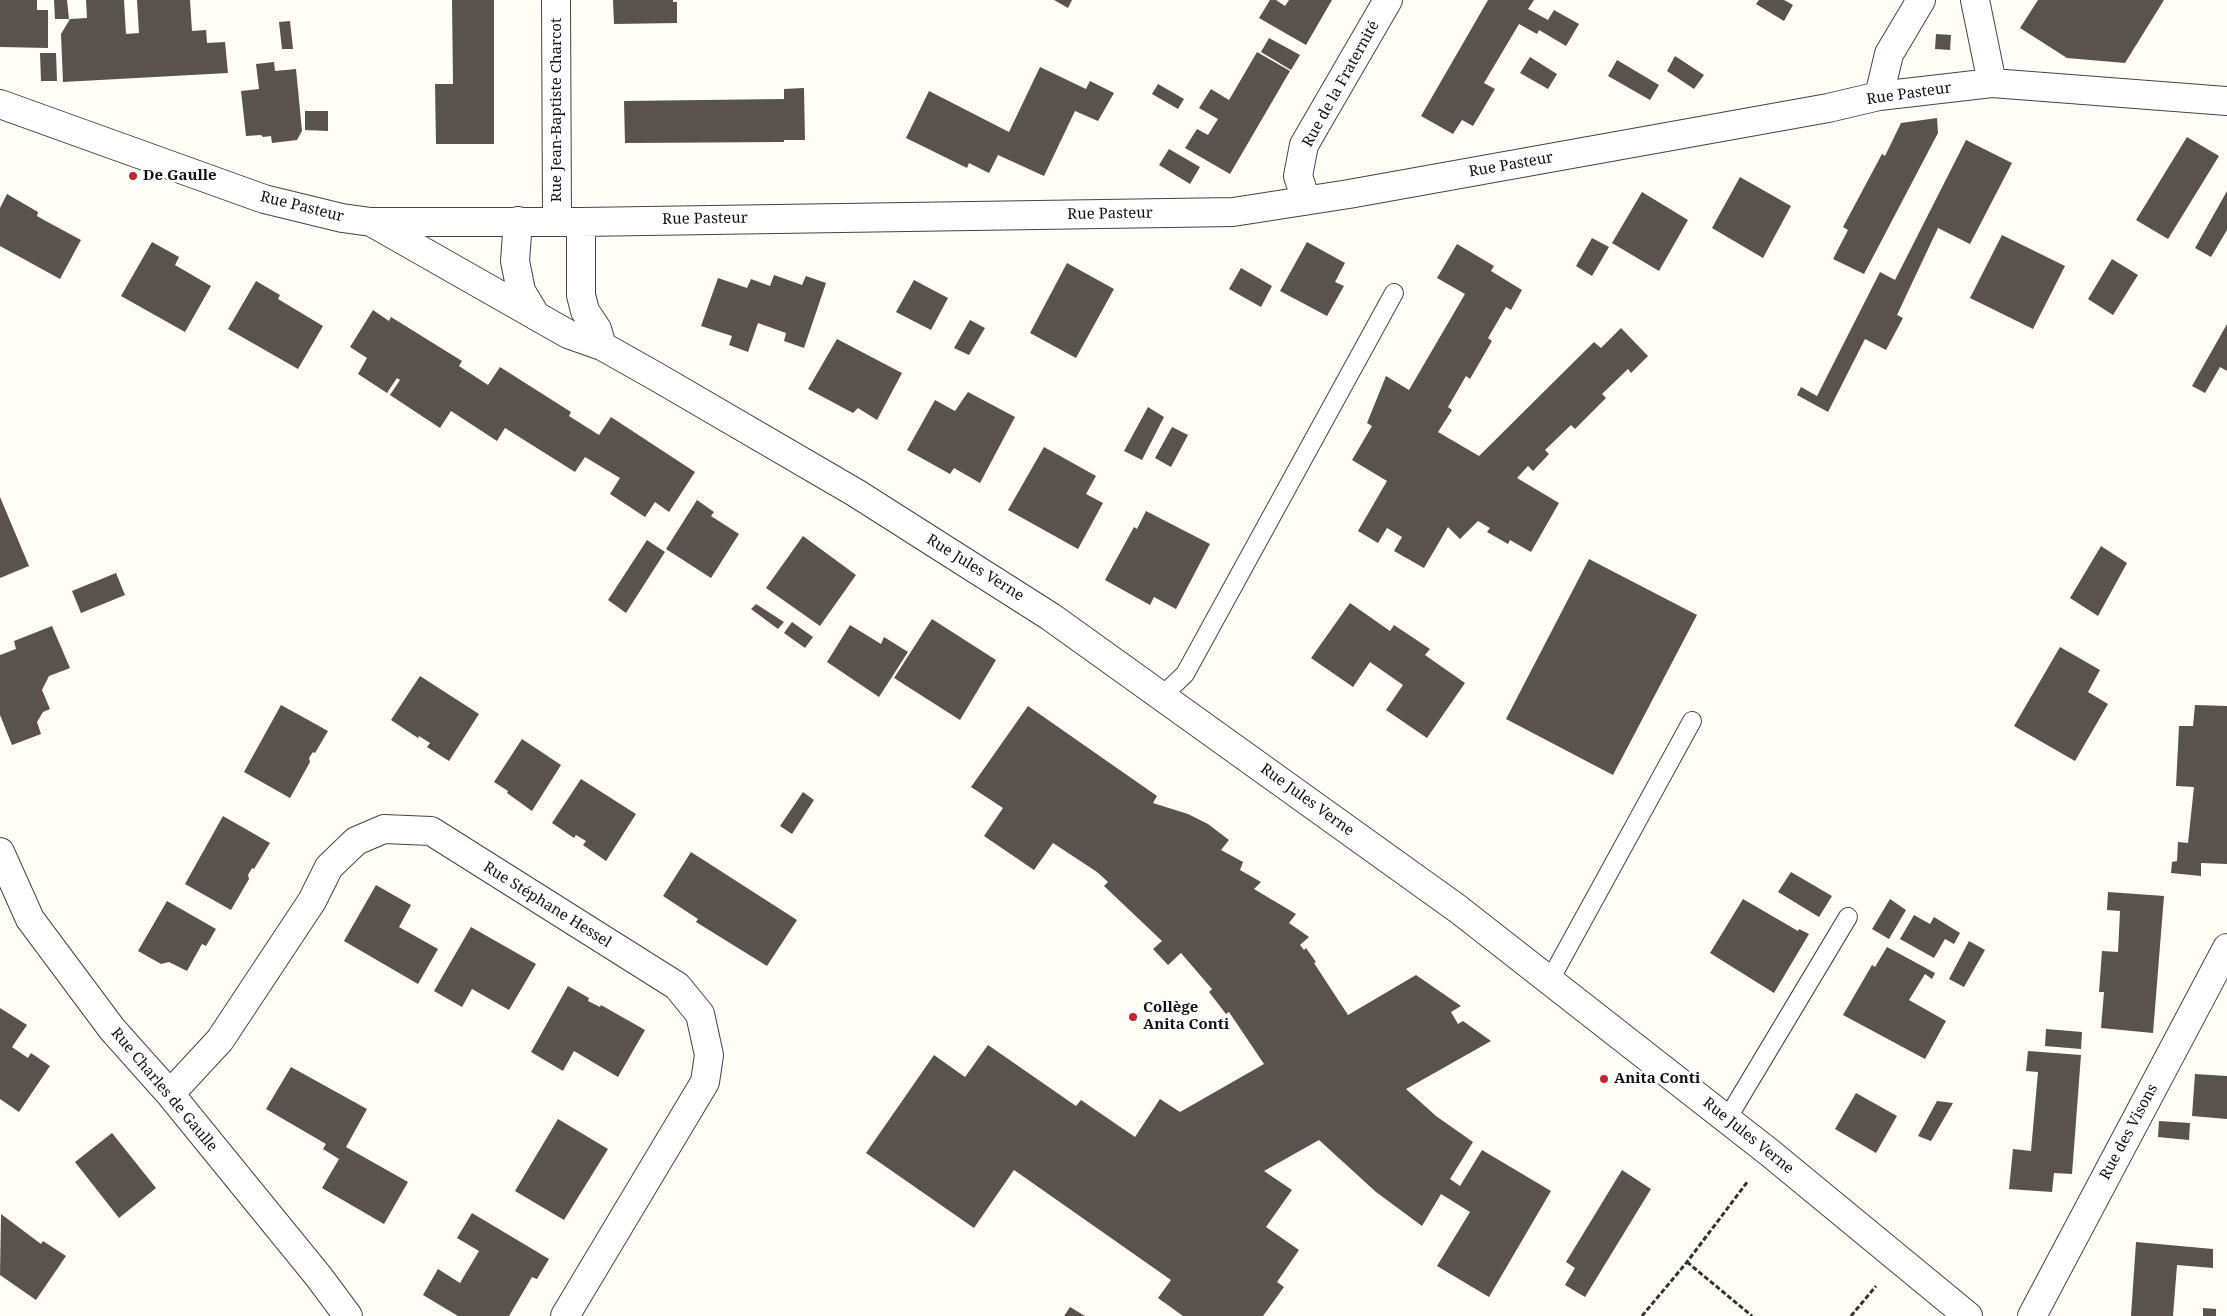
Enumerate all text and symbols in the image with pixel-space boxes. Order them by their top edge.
street label: Rue Jean-Baptiste Charcot [548,18,566,202]
street label: Rue de la Fraternité [1299,18,1383,150]
street label: Rue Pasteur [1865,79,1953,109]
street label: Rue Pasteur [1467,149,1555,181]
place label: De Gaulle [143,167,217,185]
marker: De Gaulle [127,170,139,182]
street label: Rue Pasteur [258,188,346,226]
street label: Rue Pasteur [1067,204,1153,224]
street label: Rue Pasteur [662,209,748,229]
street label: Rue Jules Verne [923,531,1027,605]
street label: Rue Jules Verne [1257,760,1357,840]
street label: Rue Stéphane Hessel [480,858,614,952]
place label: Collège Anita Conti [1143,999,1229,1034]
marker: Collège Anita Conti [1127,1011,1139,1023]
street label: Rue Charles de Gaulle [107,1024,221,1156]
place label: Anita Conti [1614,1070,1700,1088]
marker: Anita Conti [1598,1073,1610,1085]
street label: Rue des Visons [2096,1081,2162,1183]
street label: Rue Jules Verne [1699,1094,1797,1178]

